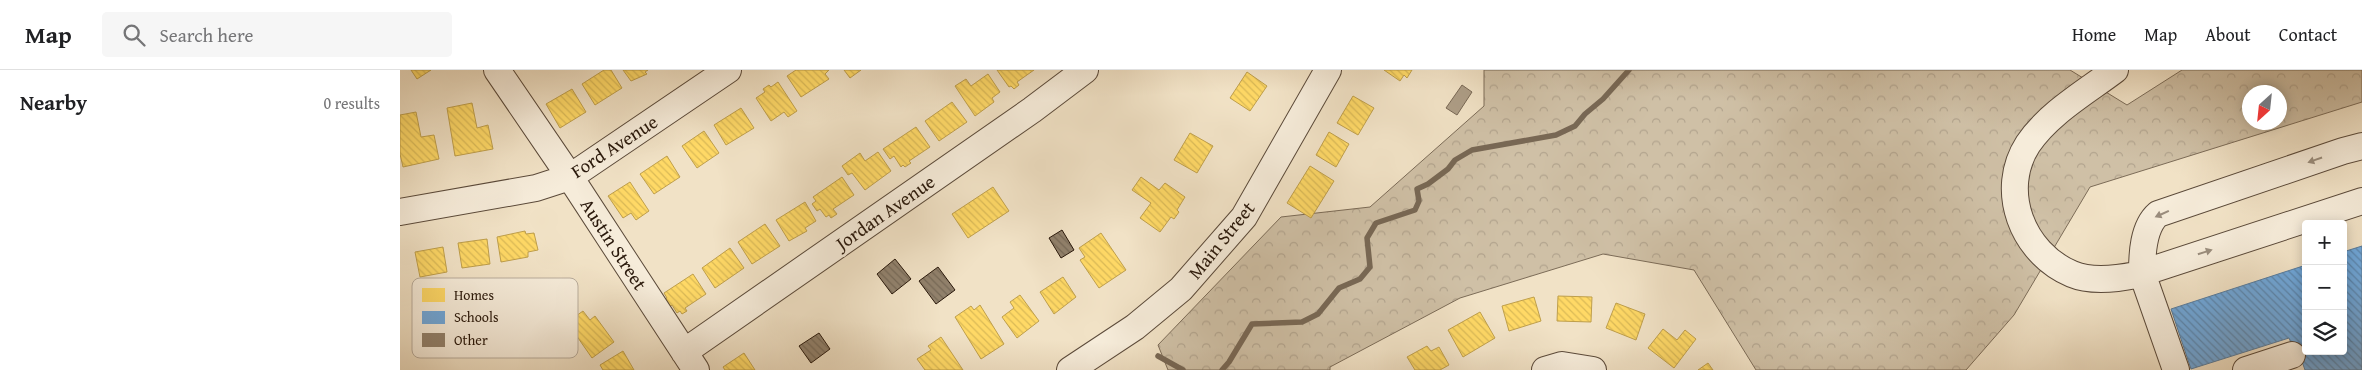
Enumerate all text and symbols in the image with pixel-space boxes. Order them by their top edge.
search box [102,12,452,57]
text: Map [25,17,72,52]
icon: search [120,21,148,49]
text: Search here [160,21,253,49]
text: Home [2072,21,2116,48]
text: Map [2144,21,2177,48]
text: About [2205,21,2251,48]
text: Contact [2279,21,2337,48]
north arrow [2242,85,2287,130]
text: Nearby [20,87,87,118]
text: 0 results [323,91,380,115]
street label: Ford Avenue [565,107,663,185]
one-way arrow [2308,157,2323,164]
street label: Jordan Avenue [828,167,940,258]
street label: Austin Street [574,193,654,296]
street label: Main Street [1181,195,1261,285]
one-way arrow [2155,210,2169,218]
map controls [2302,220,2347,355]
button: + [2302,220,2347,265]
one-way arrow [2198,248,2213,256]
button: − [2302,265,2347,310]
legend [412,278,578,358]
text: Homes [454,285,494,305]
text: Schools [454,307,498,327]
button: layers [2302,310,2347,355]
text: Other [454,330,488,350]

